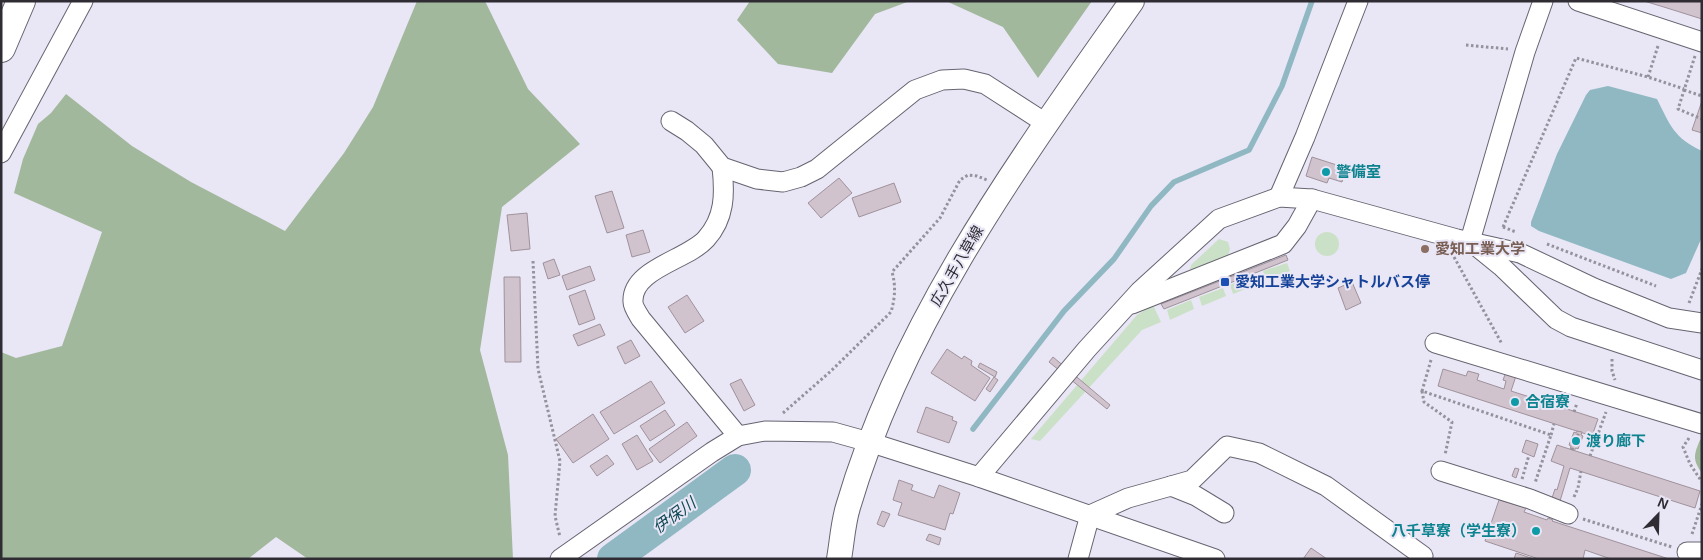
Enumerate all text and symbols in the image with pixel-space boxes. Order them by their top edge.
place label: 警備室 [1336,163,1381,180]
marker: 警備室 [1320,166,1332,178]
street label: 広久手八草線 [927,223,986,309]
place label: 愛知工業大学 [1435,240,1525,257]
marker: 愛知工業大学 [1419,243,1431,255]
place label: 愛知工業大学シャトルバス停 [1235,273,1430,290]
marker: 愛知工業大学シャトルバス停 [1219,276,1231,288]
place label: 合宿寮 [1525,393,1570,410]
marker: 合宿寮 [1509,396,1521,408]
place label: 渡り廊下 [1586,432,1646,449]
marker: 渡り廊下 [1570,435,1582,447]
north arrow [1633,490,1683,540]
water label: 伊保川 [650,493,700,536]
text: N [1655,494,1671,512]
place label: 八千草寮（学生寮） [1391,522,1526,539]
marker: 八千草寮（学生寮） [1530,525,1542,537]

